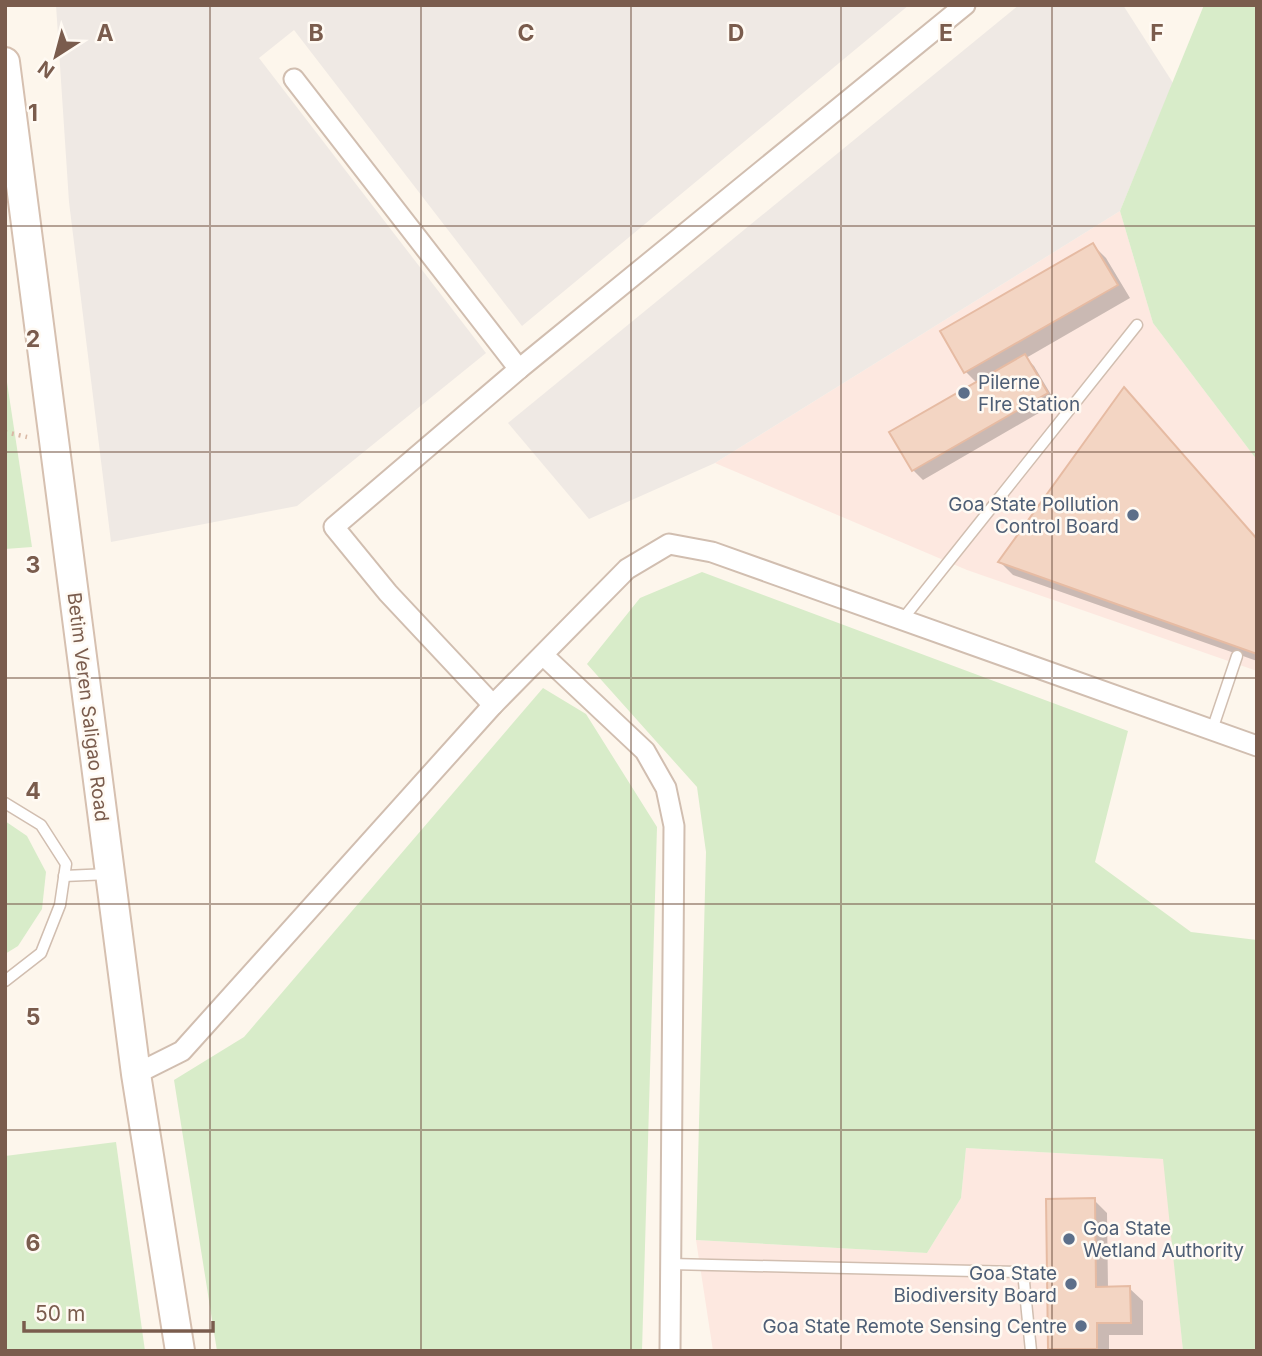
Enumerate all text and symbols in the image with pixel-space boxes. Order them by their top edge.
text: A [96,19,114,47]
text: B [308,19,324,47]
text: C [517,19,535,47]
text: D [728,19,744,47]
text: E [939,19,953,47]
text: F [1150,19,1164,47]
north arrow [21,21,91,91]
text: N [34,56,59,83]
text: 1 [28,99,38,127]
text: 2 [26,325,40,353]
place label: Pilerne FIre Station [978,371,1080,416]
marker: Pilerne FIre Station [956,385,972,401]
place label: Goa State Pollution Control Board [948,493,1119,538]
marker: Goa State Pollution Control Board [1125,507,1141,523]
text: 3 [26,551,40,579]
street label: Betim Veren Saligao Road [63,591,113,823]
text: 4 [25,777,41,805]
text: 5 [26,1003,40,1031]
place label: Goa State Wetland Authority [1083,1217,1244,1262]
text: 6 [26,1229,40,1257]
marker: Goa State Wetland Authority [1061,1231,1077,1247]
place label: Goa State Biodiversity Board [893,1262,1057,1307]
marker: Goa State Biodiversity Board [1063,1276,1079,1292]
scale bar [24,1290,214,1334]
text: 50 m [35,1301,85,1326]
place label: Goa State Remote Sensing Centre [762,1315,1067,1338]
marker: Goa State Remote Sensing Centre [1073,1318,1089,1334]

